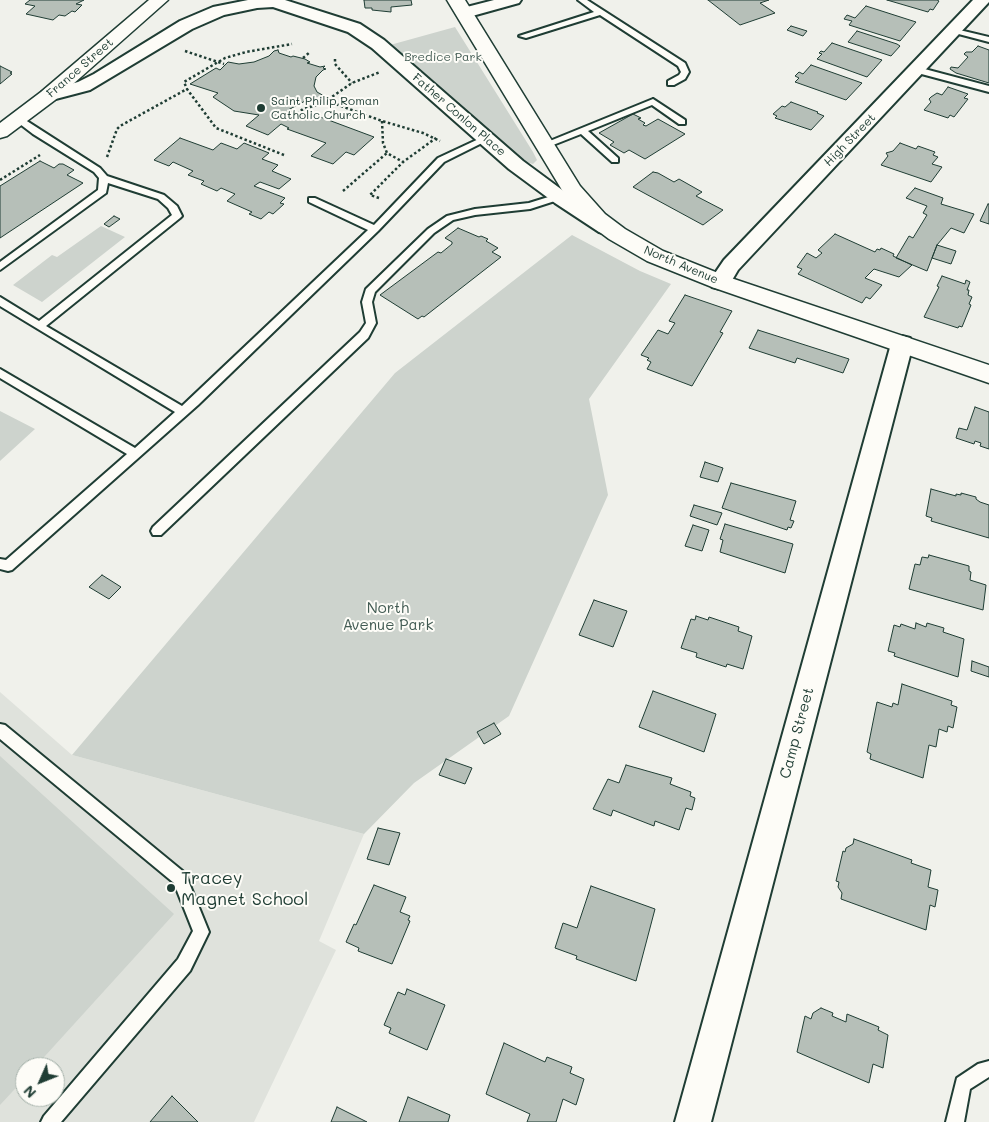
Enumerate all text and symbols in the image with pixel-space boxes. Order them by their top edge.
street label: France Street [44,35,116,101]
park label: Bredice Park [404,50,482,64]
street label: Father Conlon Place [409,71,509,159]
place label: Saint Philip Roman Catholic Church [271,94,379,122]
marker: Saint Philip Roman Catholic Church [255,102,267,114]
street label: High Street [821,111,879,169]
street label: North Avenue [642,243,720,287]
park label: North Avenue Park [343,599,433,634]
street label: Camp Street [776,685,818,781]
place label: Tracey Magnet School [181,867,309,910]
marker: Tracey Magnet School [165,882,177,894]
north arrow [15,1057,65,1107]
text: N [19,1082,40,1103]

